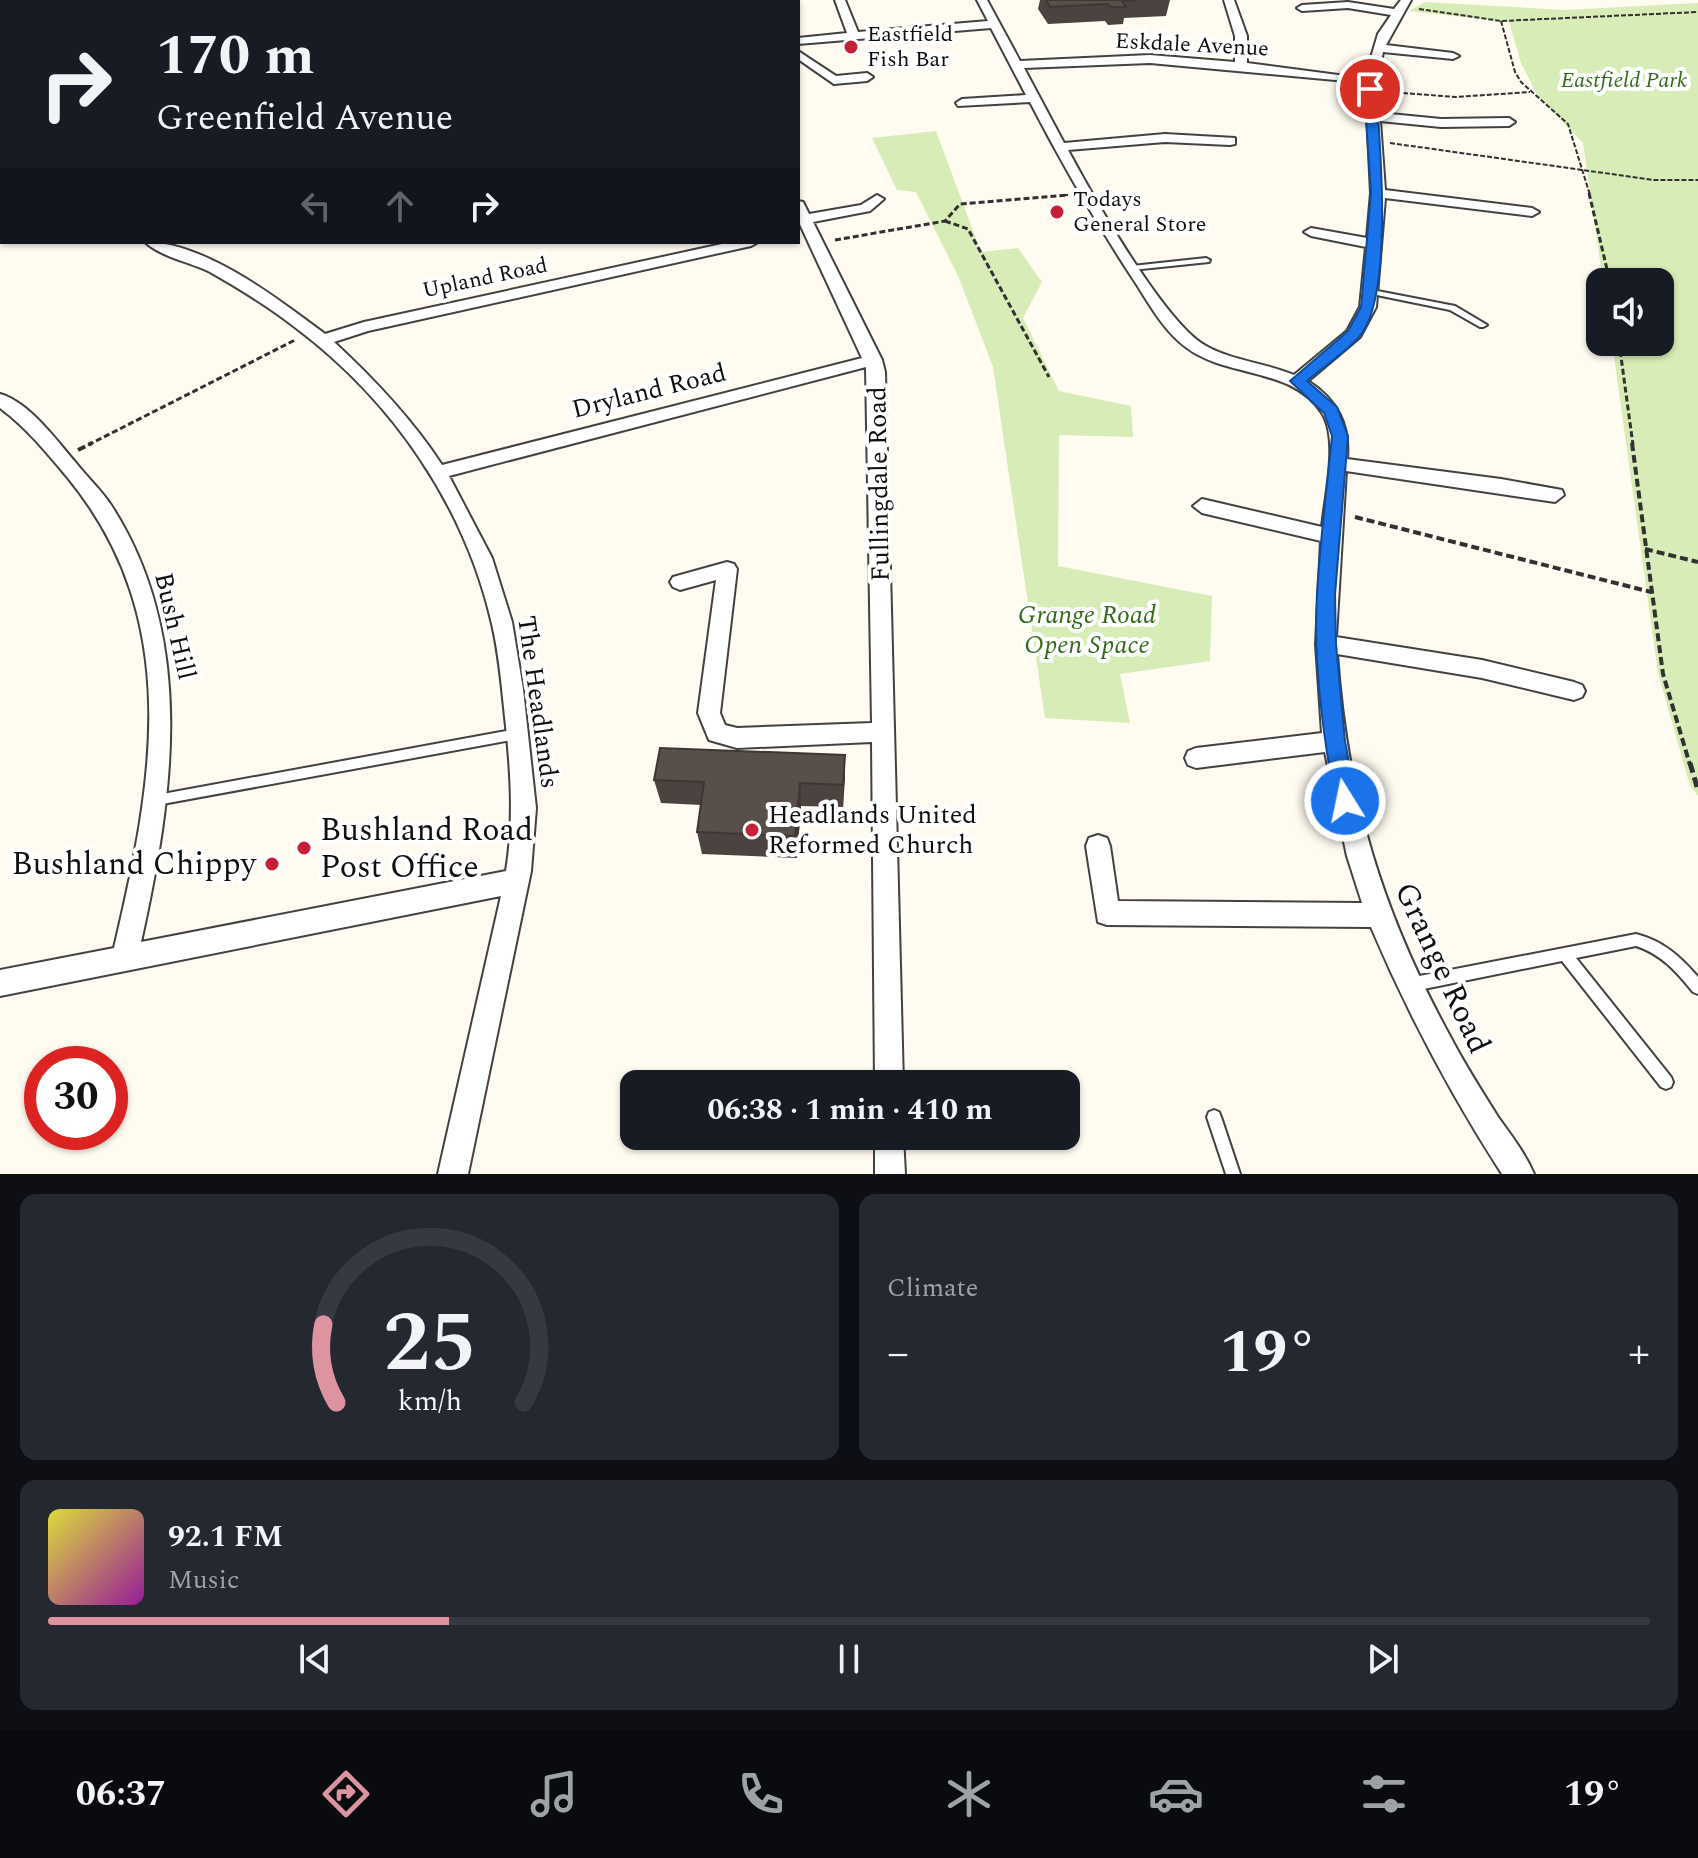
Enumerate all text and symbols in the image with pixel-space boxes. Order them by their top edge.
text: 170 m [156,14,315,99]
place label: Eastfield Fish Bar [867,18,953,76]
street label: Eskdale Avenue [1114,24,1270,66]
icon: right [24,32,128,136]
marker: Eastfield Fish Bar [842,38,860,56]
pin [1336,55,1404,123]
park label: Eastfield Park [1561,64,1687,97]
icon: arrive [1348,67,1392,111]
text: Greenfield Avenue [156,91,453,146]
place label: Todays General Store [1073,183,1207,241]
icon: left [294,184,338,228]
icon: ahead [378,184,422,228]
icon: right [462,184,506,228]
marker: Todays General Store [1048,203,1066,221]
street label: Upland Road [419,249,551,307]
map controls [1586,268,1674,356]
button: sound [1586,268,1674,356]
street label: Dryland Road [567,352,731,430]
street label: Fullingdale Road [857,386,901,582]
street label: Bush Hill [143,568,207,684]
park label: Grange Road Open Space [1018,595,1156,665]
street label: The Headlands [506,613,570,791]
position arrow [1303,759,1387,843]
place label: Headlands United Reformed Church [768,795,977,865]
place label: Bushland Road Post Office [320,806,533,892]
marker: Headlands United Reformed Church [743,821,761,839]
marker: Bushland Road Post Office [295,839,313,857]
place label: Bushland Chippy [12,840,258,889]
marker: Bushland Chippy [263,855,281,873]
street label: Grange Road [1381,874,1503,1062]
speed limit sign: 30 [24,1046,128,1150]
text: 06:38 · 1 min · 410 m [707,1087,993,1133]
text: Climate [887,1268,978,1308]
text: 25 [383,1281,476,1408]
text: 19° [1220,1307,1317,1399]
text: − [887,1320,909,1387]
text: + [1628,1320,1650,1387]
text: km/h [397,1380,462,1423]
text: 92.1 FM [168,1514,283,1560]
text: Music [168,1560,239,1600]
icon: previous [293,1637,337,1681]
icon: pause [827,1637,871,1681]
icon: next [1361,1637,1405,1681]
icon: directions [318,1766,374,1822]
icon: music [526,1766,582,1822]
icon: phone [733,1766,789,1822]
icon: climate [941,1766,997,1822]
icon: car [1148,1766,1204,1822]
icon: filters [1356,1766,1412,1822]
text: 06:37 [76,1767,166,1822]
text: 19° [1564,1767,1622,1822]

